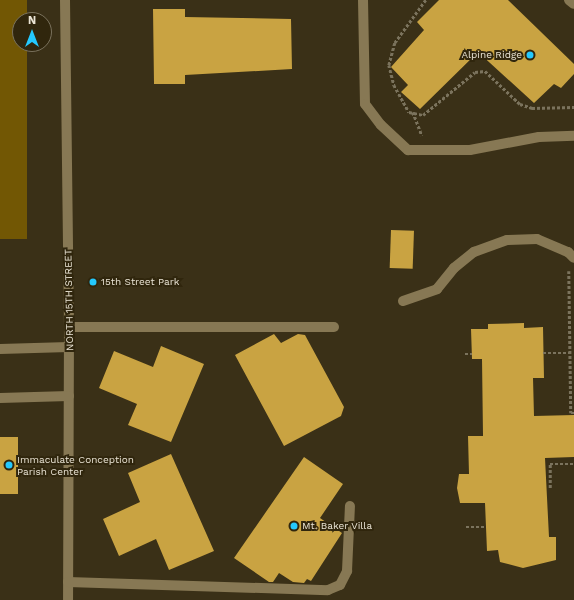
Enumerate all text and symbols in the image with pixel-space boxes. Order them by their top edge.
north arrow [12,12,52,52]
text: N [28,14,36,27]
place label: Alpine Ridge [461,49,522,61]
marker: Alpine Ridge [525,50,535,60]
street label: NORTH 15TH STREET [62,249,76,351]
place label: 15th Street Park [101,276,180,288]
marker: 15th Street Park [88,277,98,287]
place label: Immaculate Conception Parish Center [17,453,134,476]
marker: Immaculate Conception Parish Center [4,460,14,470]
place label: Mt. Baker Villa [302,520,373,532]
marker: Mt. Baker Villa [289,521,299,531]

